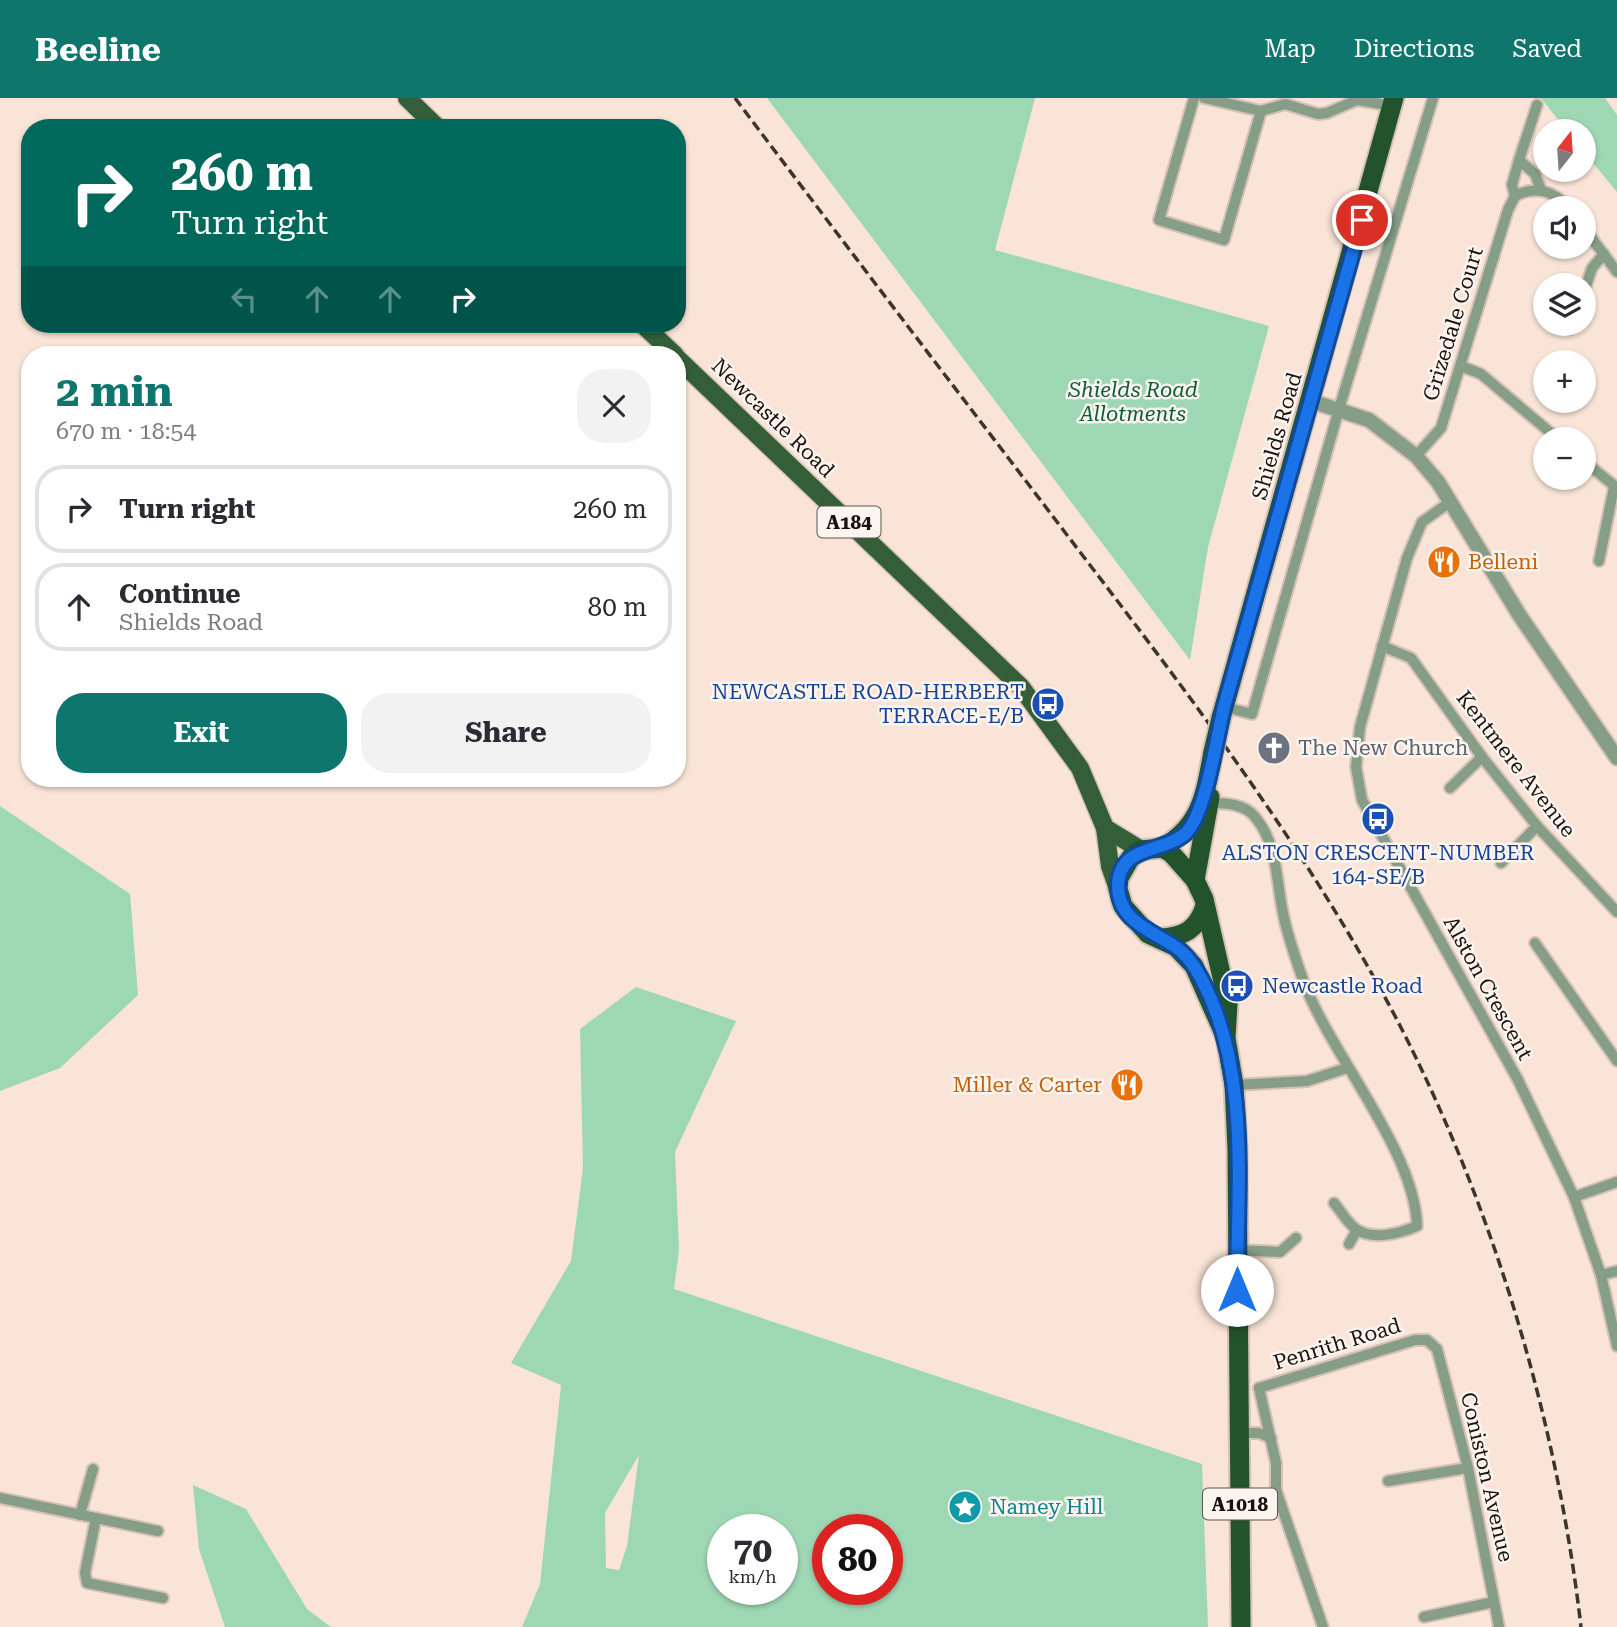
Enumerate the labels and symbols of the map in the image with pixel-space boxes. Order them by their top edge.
north arrow [1533,119,1596,182]
pin [1332,190,1392,250]
street label: Grizedale Court [1418,244,1488,404]
street label: Newcastle Road [707,354,840,483]
street label: Shields Road [1247,369,1307,503]
park label: Shields Road Allotments [1067,378,1198,426]
road number: A184 [818,506,880,538]
restaurant icon: Belleni [1425,543,1463,581]
place label: Belleni [1468,550,1539,574]
place label: NEWCASTLE ROAD-HERBERT TERRACE-E/B [712,680,1024,728]
bus stop icon: NEWCASTLE ROAD-HERBERT TERRACE-E/B [1029,685,1067,723]
street label: Kentmere Avenue [1451,686,1581,842]
church icon: The New Church [1255,729,1293,767]
place label: The New Church [1298,736,1469,760]
bus stop icon: ALSTON CRESCENT-NUMBER 164-SE/B [1359,800,1397,838]
place label: ALSTON CRESCENT-NUMBER 164-SE/B [1222,841,1535,889]
street label: Alston Crescent [1439,912,1537,1064]
bus stop icon: Newcastle Road [1218,967,1256,1005]
place label: Newcastle Road [1262,974,1423,998]
restaurant icon: Miller & Carter [1108,1066,1146,1104]
place label: Miller & Carter [953,1073,1102,1097]
position arrow [1200,1253,1274,1327]
street label: Penrith Road [1270,1313,1404,1375]
street label: Coniston Avenue [1456,1390,1518,1564]
place icon: Namey Hill [946,1488,984,1526]
road number: A1018 [1203,1488,1277,1520]
place label: Namey Hill [990,1495,1104,1519]
speed limit sign: 80 [812,1514,903,1605]

